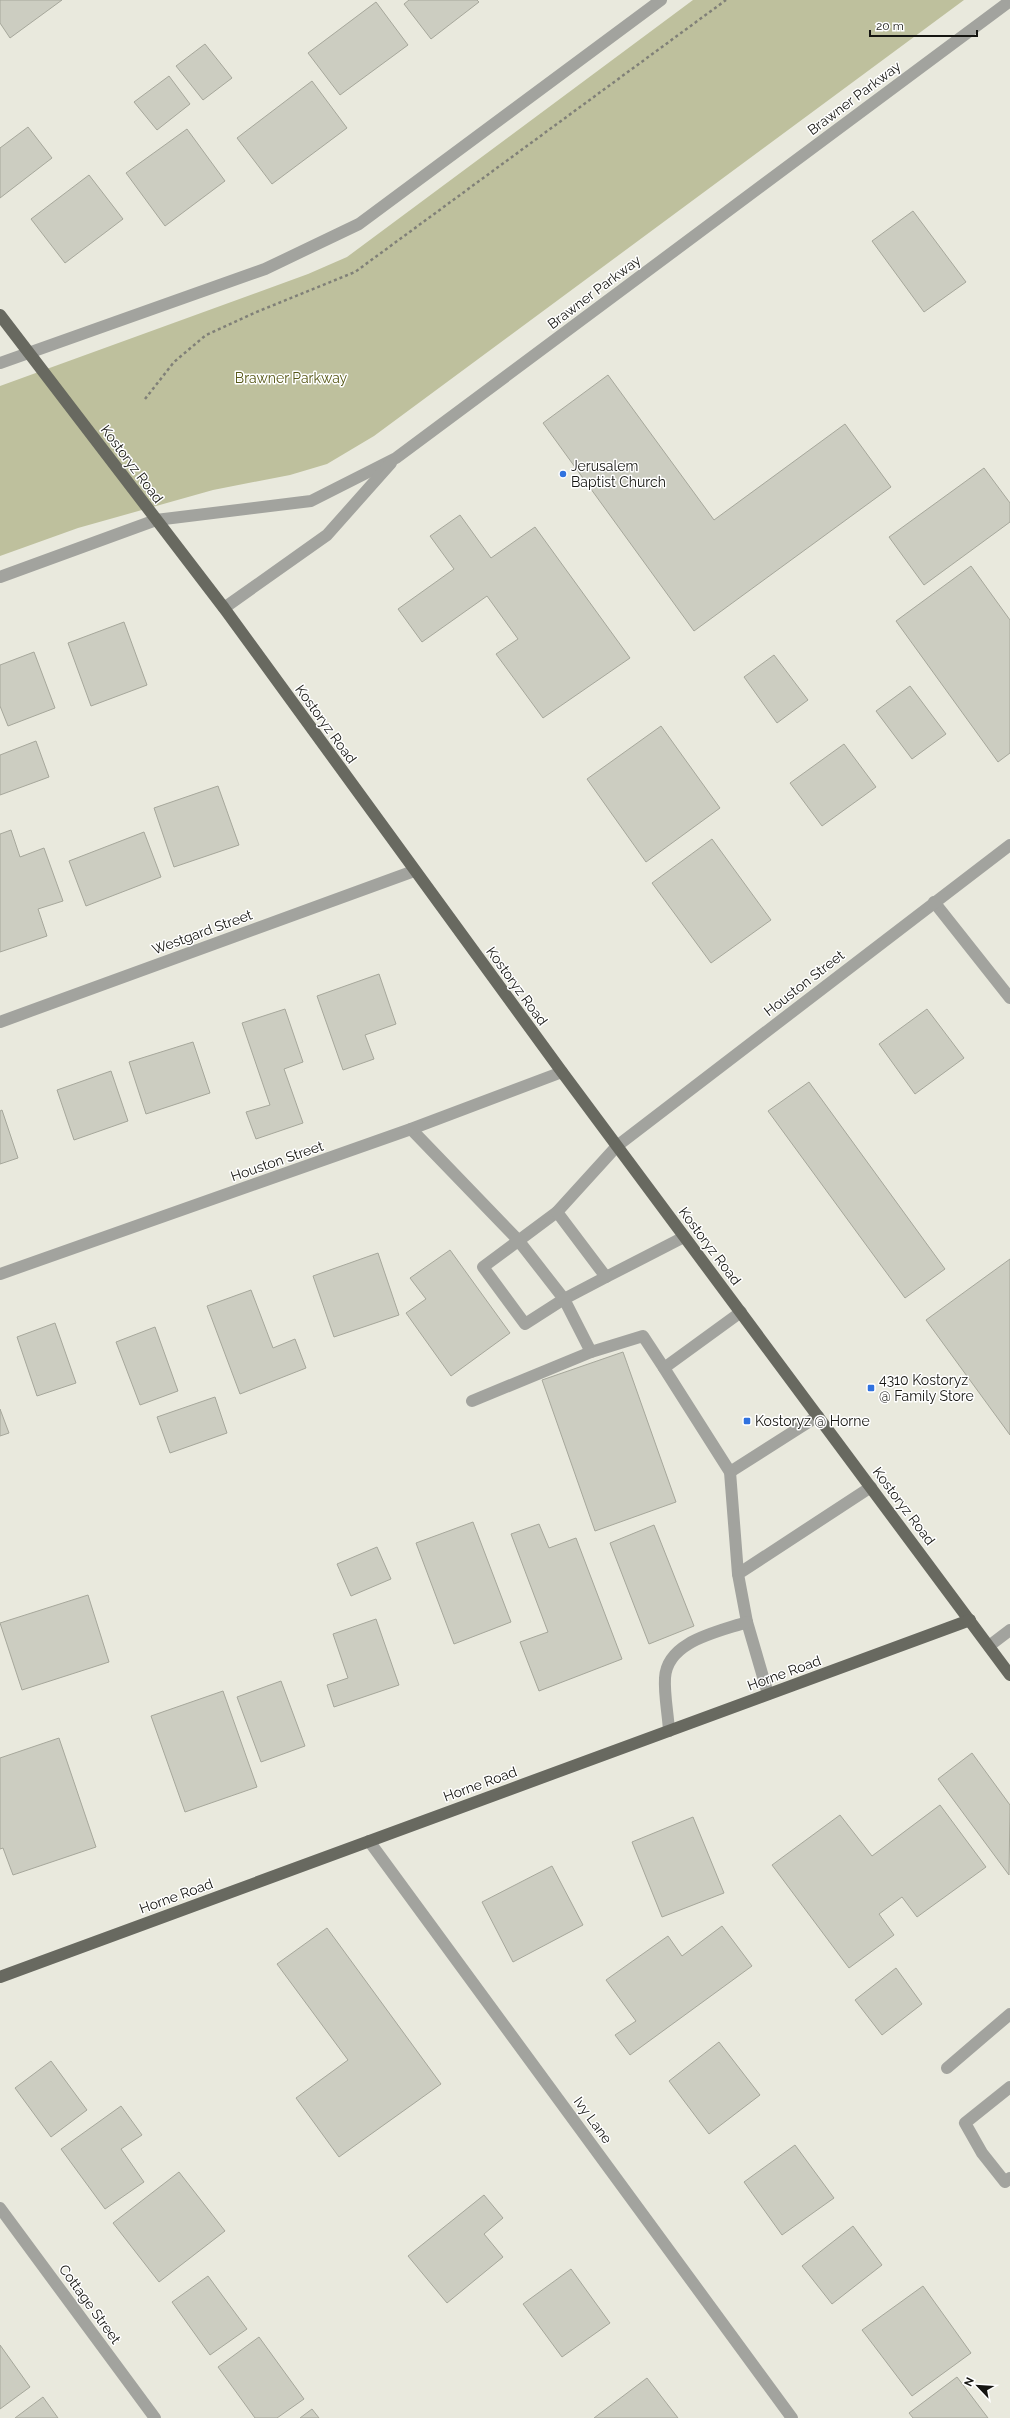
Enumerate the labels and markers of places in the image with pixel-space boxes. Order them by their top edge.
place label: Jerusalem Baptist Church [571,458,666,490]
marker: Jerusalem Baptist Church [558,469,568,479]
place label: 4310 Kostoryz @ Family Store [879,1372,974,1404]
marker: 4310 Kostoryz @ Family Store [866,1383,876,1393]
place label: Kostoryz @ Horne [755,1413,870,1429]
marker: Kostoryz @ Horne [742,1416,752,1426]

